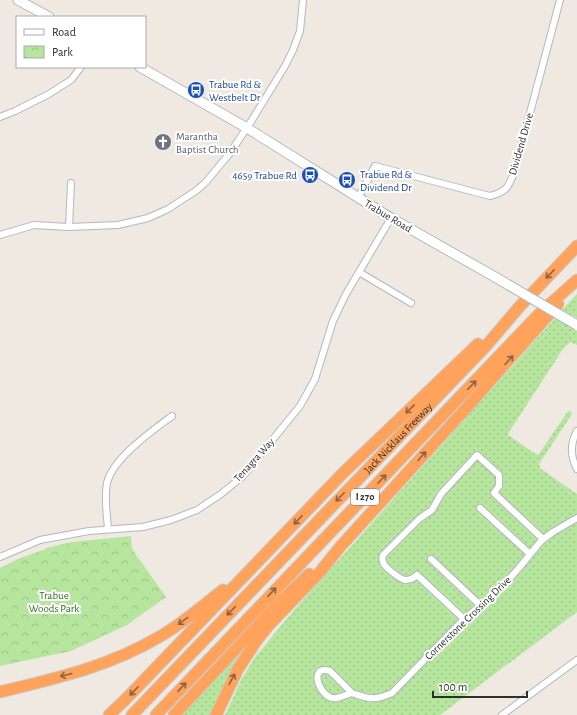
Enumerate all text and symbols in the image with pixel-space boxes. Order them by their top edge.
legend [16,16,146,68]
text: Road [52,26,76,38]
text: Park [52,46,73,58]
place label: Trabue Rd & Westbelt Dr [209,79,262,103]
bus stop icon: Trabue Rd & Westbelt Dr [186,80,206,100]
street label: Dividend Drive [507,112,535,176]
place label: Marantha Baptist Church [176,131,239,155]
church icon: Marantha Baptist Church [153,132,173,152]
bus stop icon: 4659 Trabue Rd [300,165,320,185]
place label: Trabue Rd & Dividend Dr [360,169,413,193]
place label: 4659 Trabue Rd [232,170,297,181]
bus stop icon: Trabue Rd & Dividend Dr [337,170,357,190]
street label: Trabue Road [362,198,414,235]
one-way arrow [545,269,555,279]
one-way arrow [505,355,514,365]
one-way arrow [467,380,476,390]
street label: Jack Nicklaus Freeway [362,400,434,475]
one-way arrow [405,404,415,414]
street label: Tenagra Way [231,436,277,484]
one-way arrow [417,451,427,461]
one-way arrow [377,474,387,484]
road number: I 270 [351,489,379,505]
one-way arrow [335,492,345,502]
one-way arrow [293,515,303,525]
street label: Cornerstone Crossing Drive [423,574,513,662]
one-way arrow [267,587,277,597]
park label: Trabue Woods Park [29,590,79,614]
one-way arrow [226,606,236,616]
one-way arrow [178,616,189,625]
one-way arrow [60,672,73,679]
scale bar [433,673,527,699]
one-way arrow [229,674,236,686]
text: 100 m [439,681,467,693]
one-way arrow [178,682,187,692]
one-way arrow [129,686,139,696]

